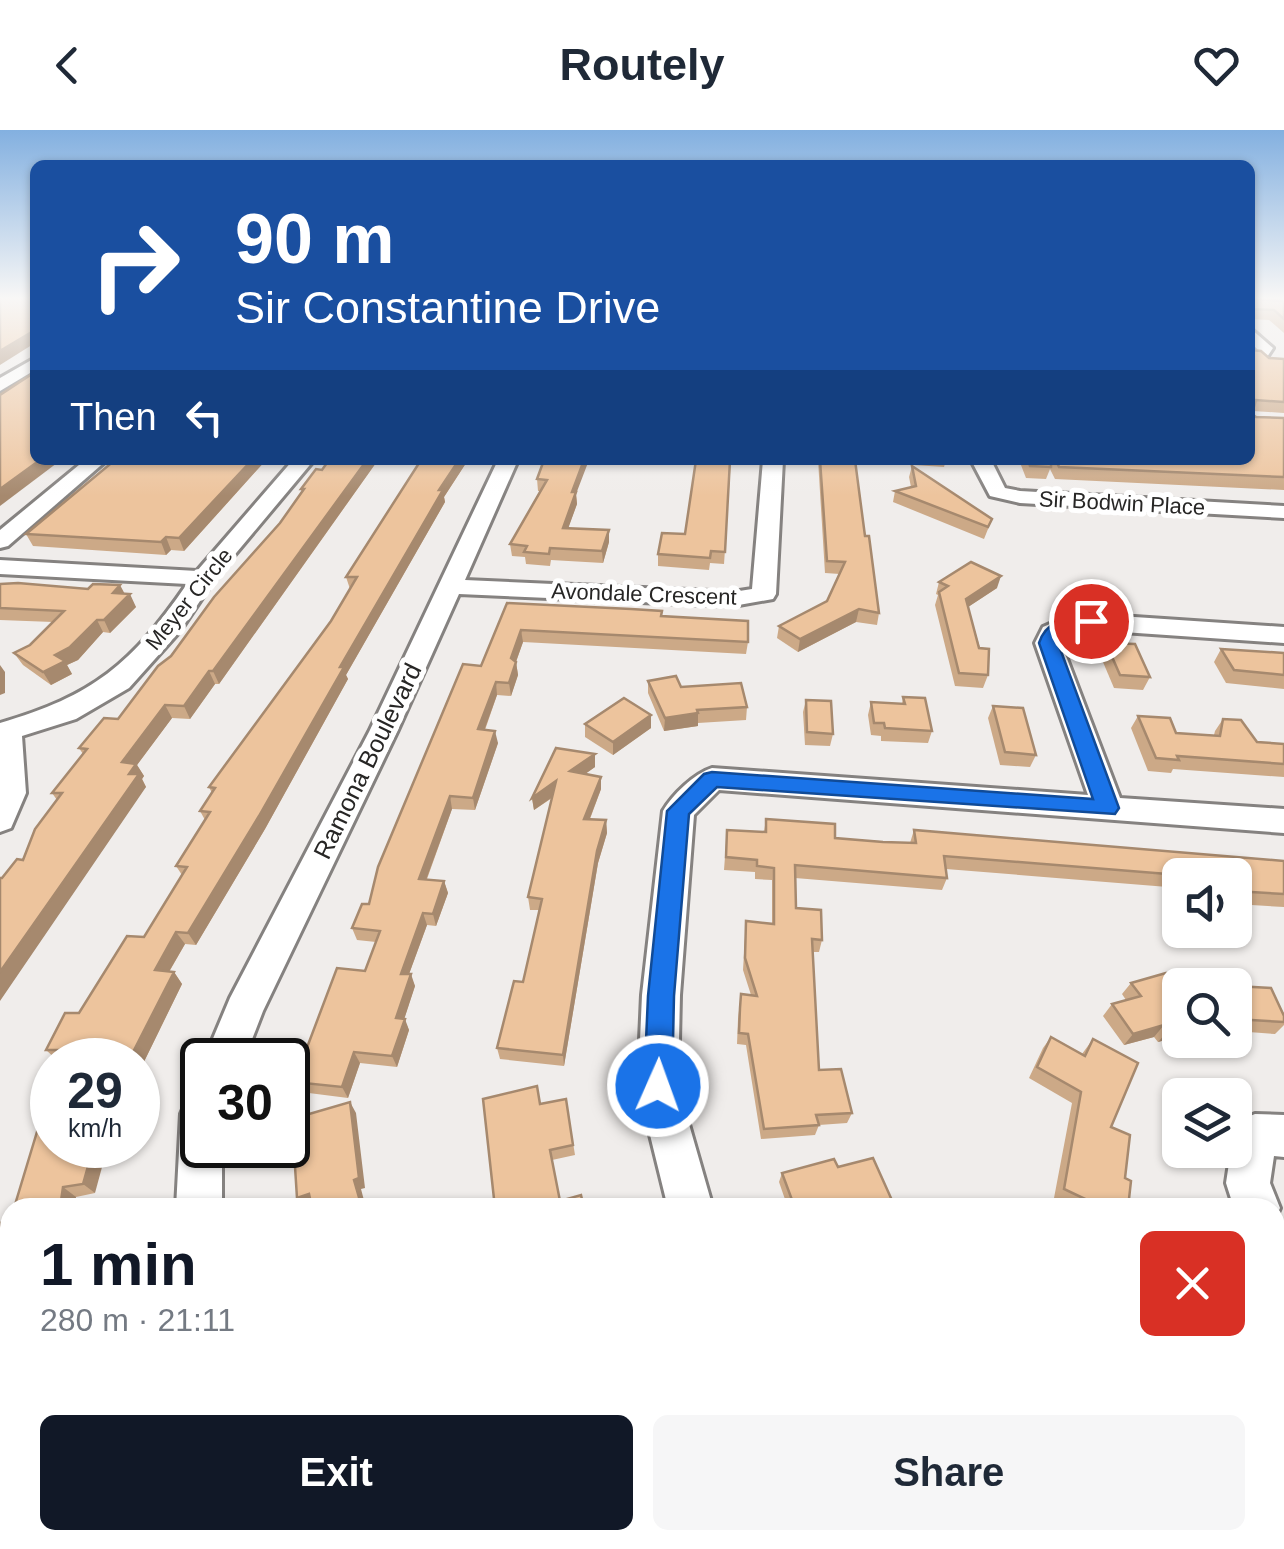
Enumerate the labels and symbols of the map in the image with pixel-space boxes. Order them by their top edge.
street label: Sir Bodwin Place [1038,486,1206,520]
street label: Meyer Circle [140,543,238,655]
street label: Avondale Crescent [551,578,737,610]
pin [1049,579,1134,664]
street label: Ramona Boulevard [308,659,426,863]
position arrow [606,1034,710,1138]
speed limit sign: 30 [180,1038,310,1168]

